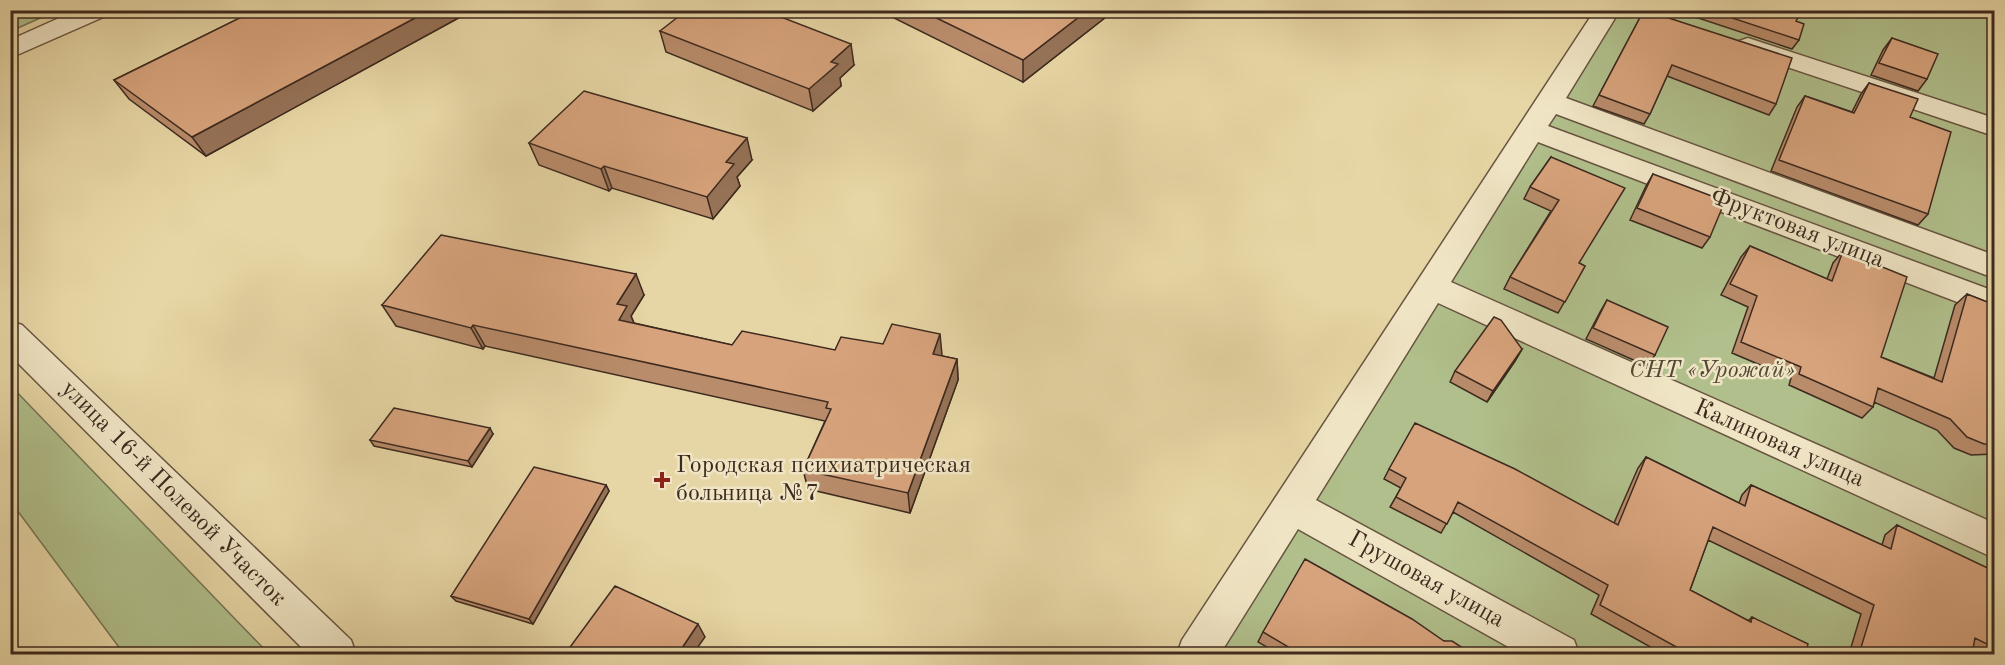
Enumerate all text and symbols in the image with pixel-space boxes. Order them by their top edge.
street label: Фруктовая улица [1707,185,1887,273]
park label: СНТ «Урожай» [1629,359,1795,383]
street label: улица 16-й Полевой Участок [56,377,290,611]
street label: Калиновая улица [1690,396,1868,492]
place label: Городская психиатрическая больница №7 [676,454,971,506]
marker: Городская психиатрическая больница №7 [653,471,671,489]
street label: Грушовая улица [1344,527,1508,633]

